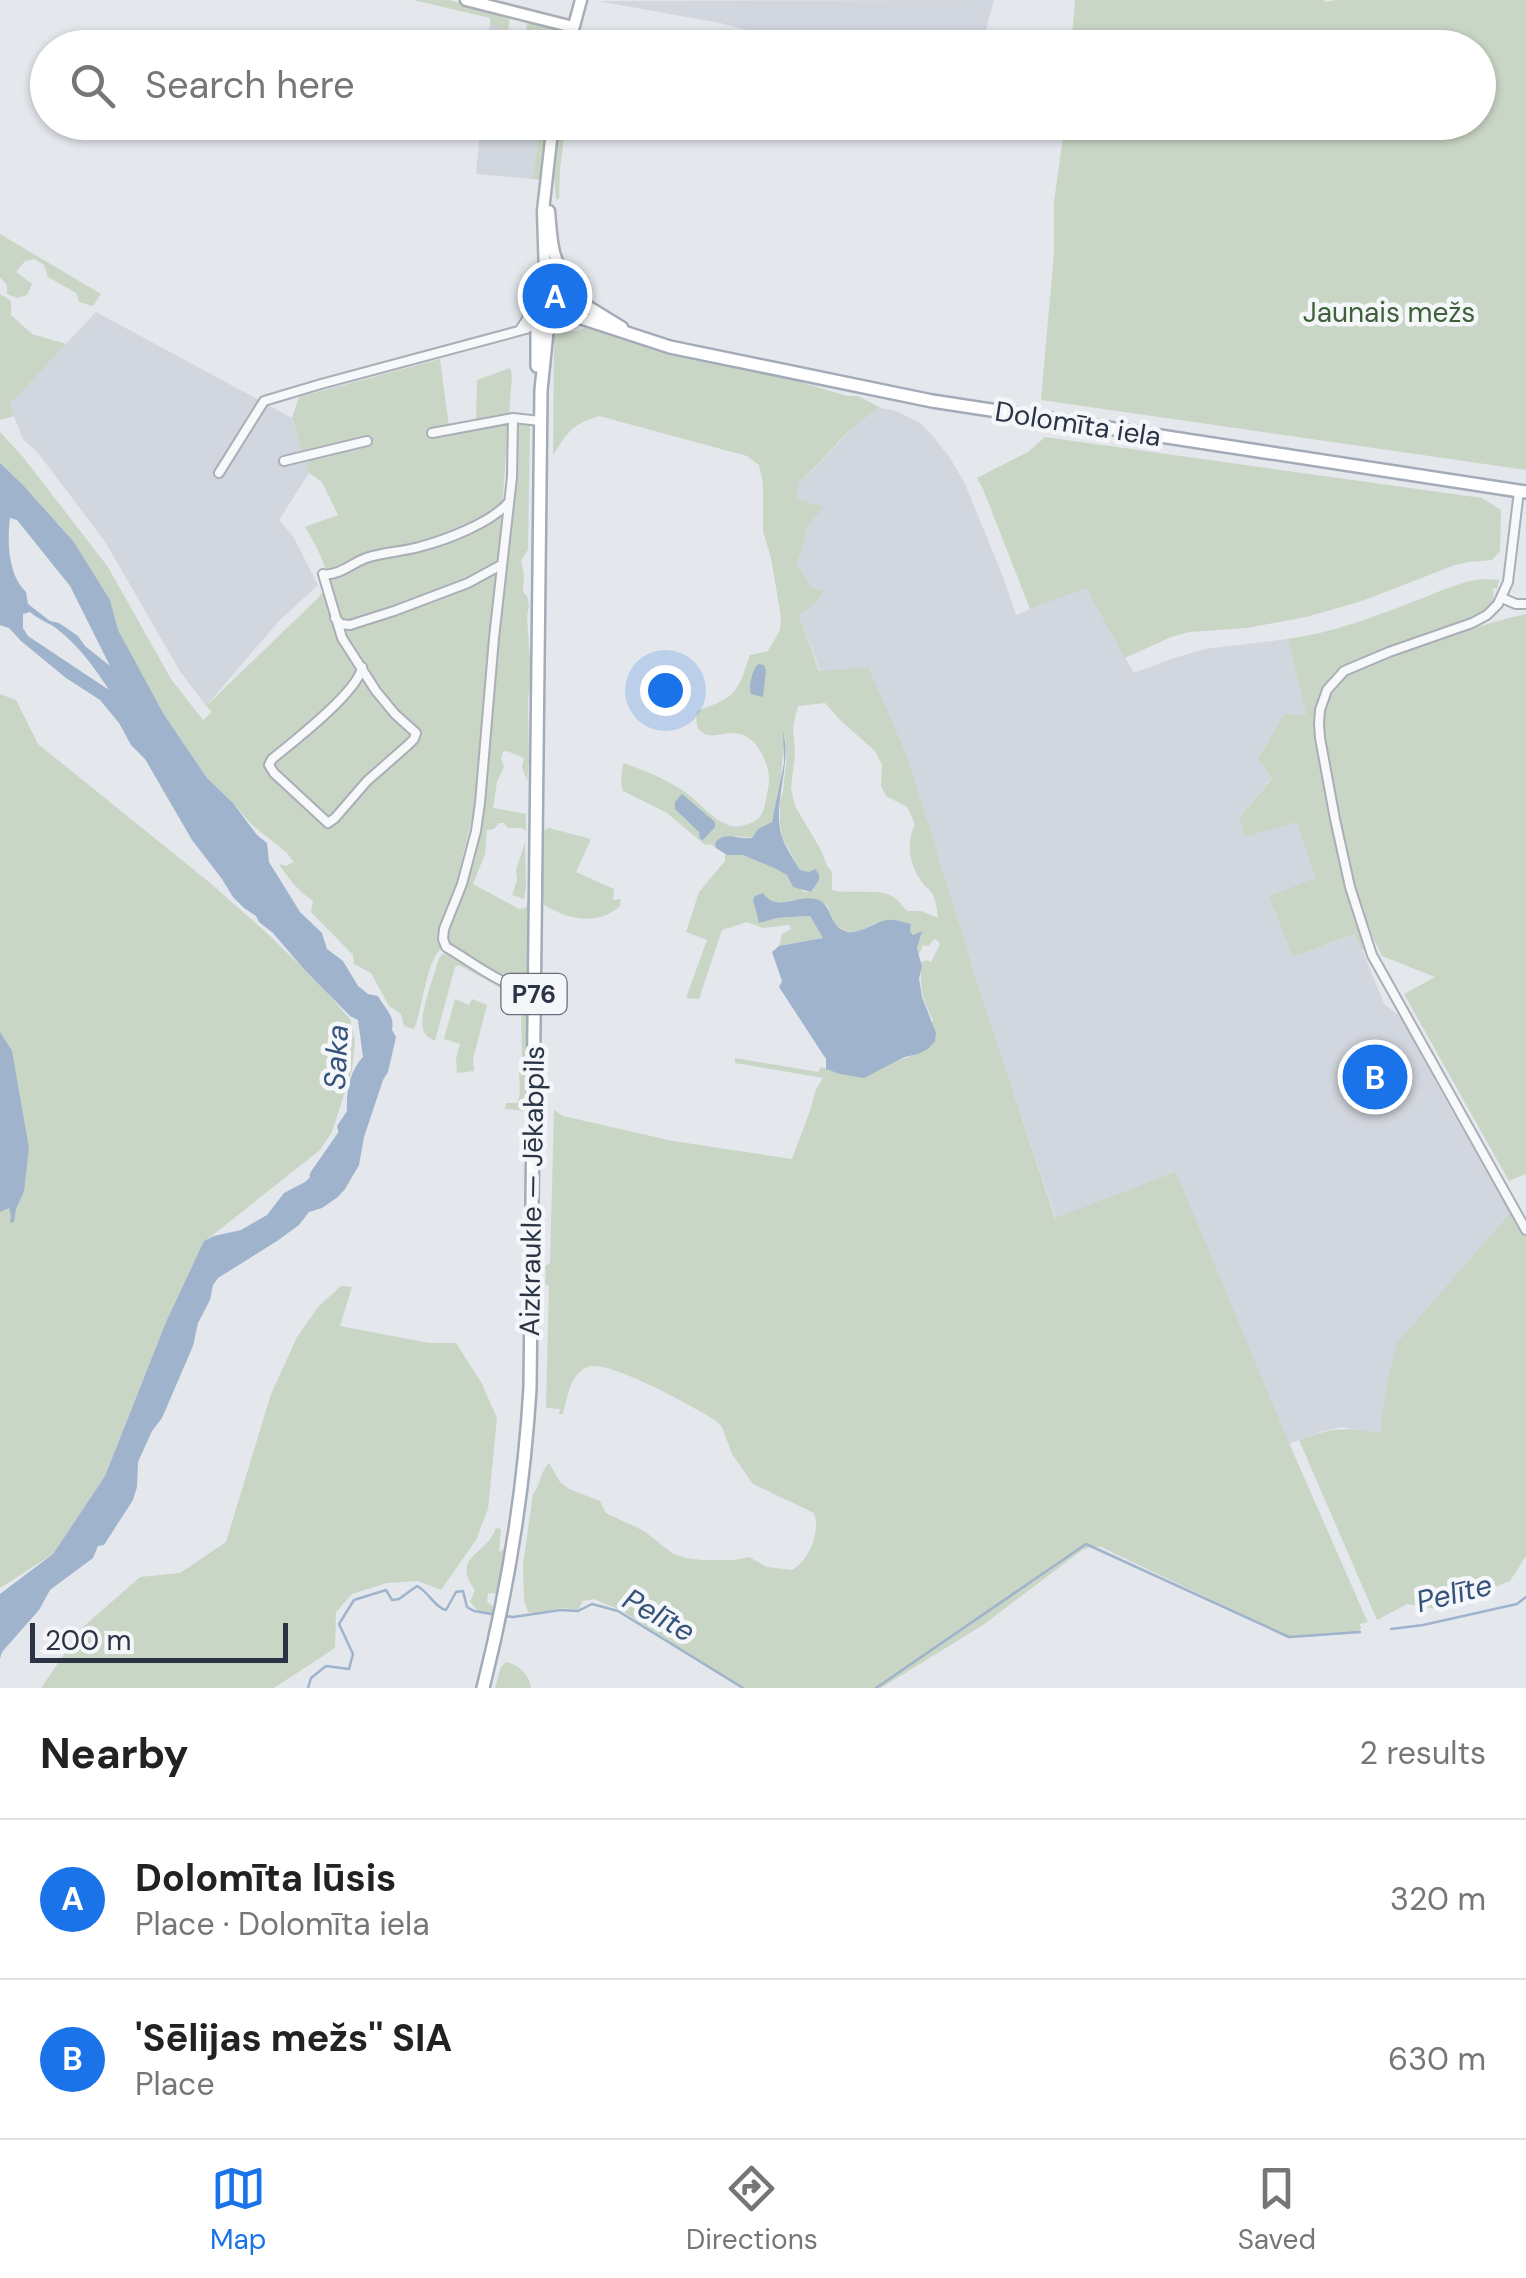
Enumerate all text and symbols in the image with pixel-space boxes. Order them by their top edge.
search box [30,30,1496,140]
icon: search [65,58,120,113]
text: Search here [145,60,355,110]
pin: A [522,258,588,334]
park label: Jaunais mežs [1303,294,1475,331]
street label: Dolomīta iela [992,393,1164,455]
your location [640,665,691,716]
road number: P76 [502,974,566,1014]
water label: Saka [315,1023,357,1091]
pin: B [1342,1040,1408,1114]
street label: Aizkraukle — Jēkabpils [511,1045,553,1337]
water label: Pelīte [1412,1565,1496,1621]
water label: Pelīte [616,1579,702,1651]
scale bar [30,1618,288,1662]
text: 200 m [45,1622,132,1659]
text: Nearby [40,1726,189,1781]
text: 2 results [1360,1732,1486,1774]
text: Dolomīta lūsis [135,1853,396,1903]
text: A [61,1878,84,1920]
text: 320 m [1390,1878,1486,1920]
text: Place · Dolomīta iela [135,1903,430,1945]
text: 'Sēlijas mežs'' SIA [135,2013,452,2063]
text: B [62,2038,83,2080]
text: 630 m [1388,2038,1486,2080]
text: Place [135,2063,215,2105]
tab: Map [210,2161,266,2258]
tab: Directions [686,2161,818,2258]
tab: Saved [1238,2161,1316,2258]

